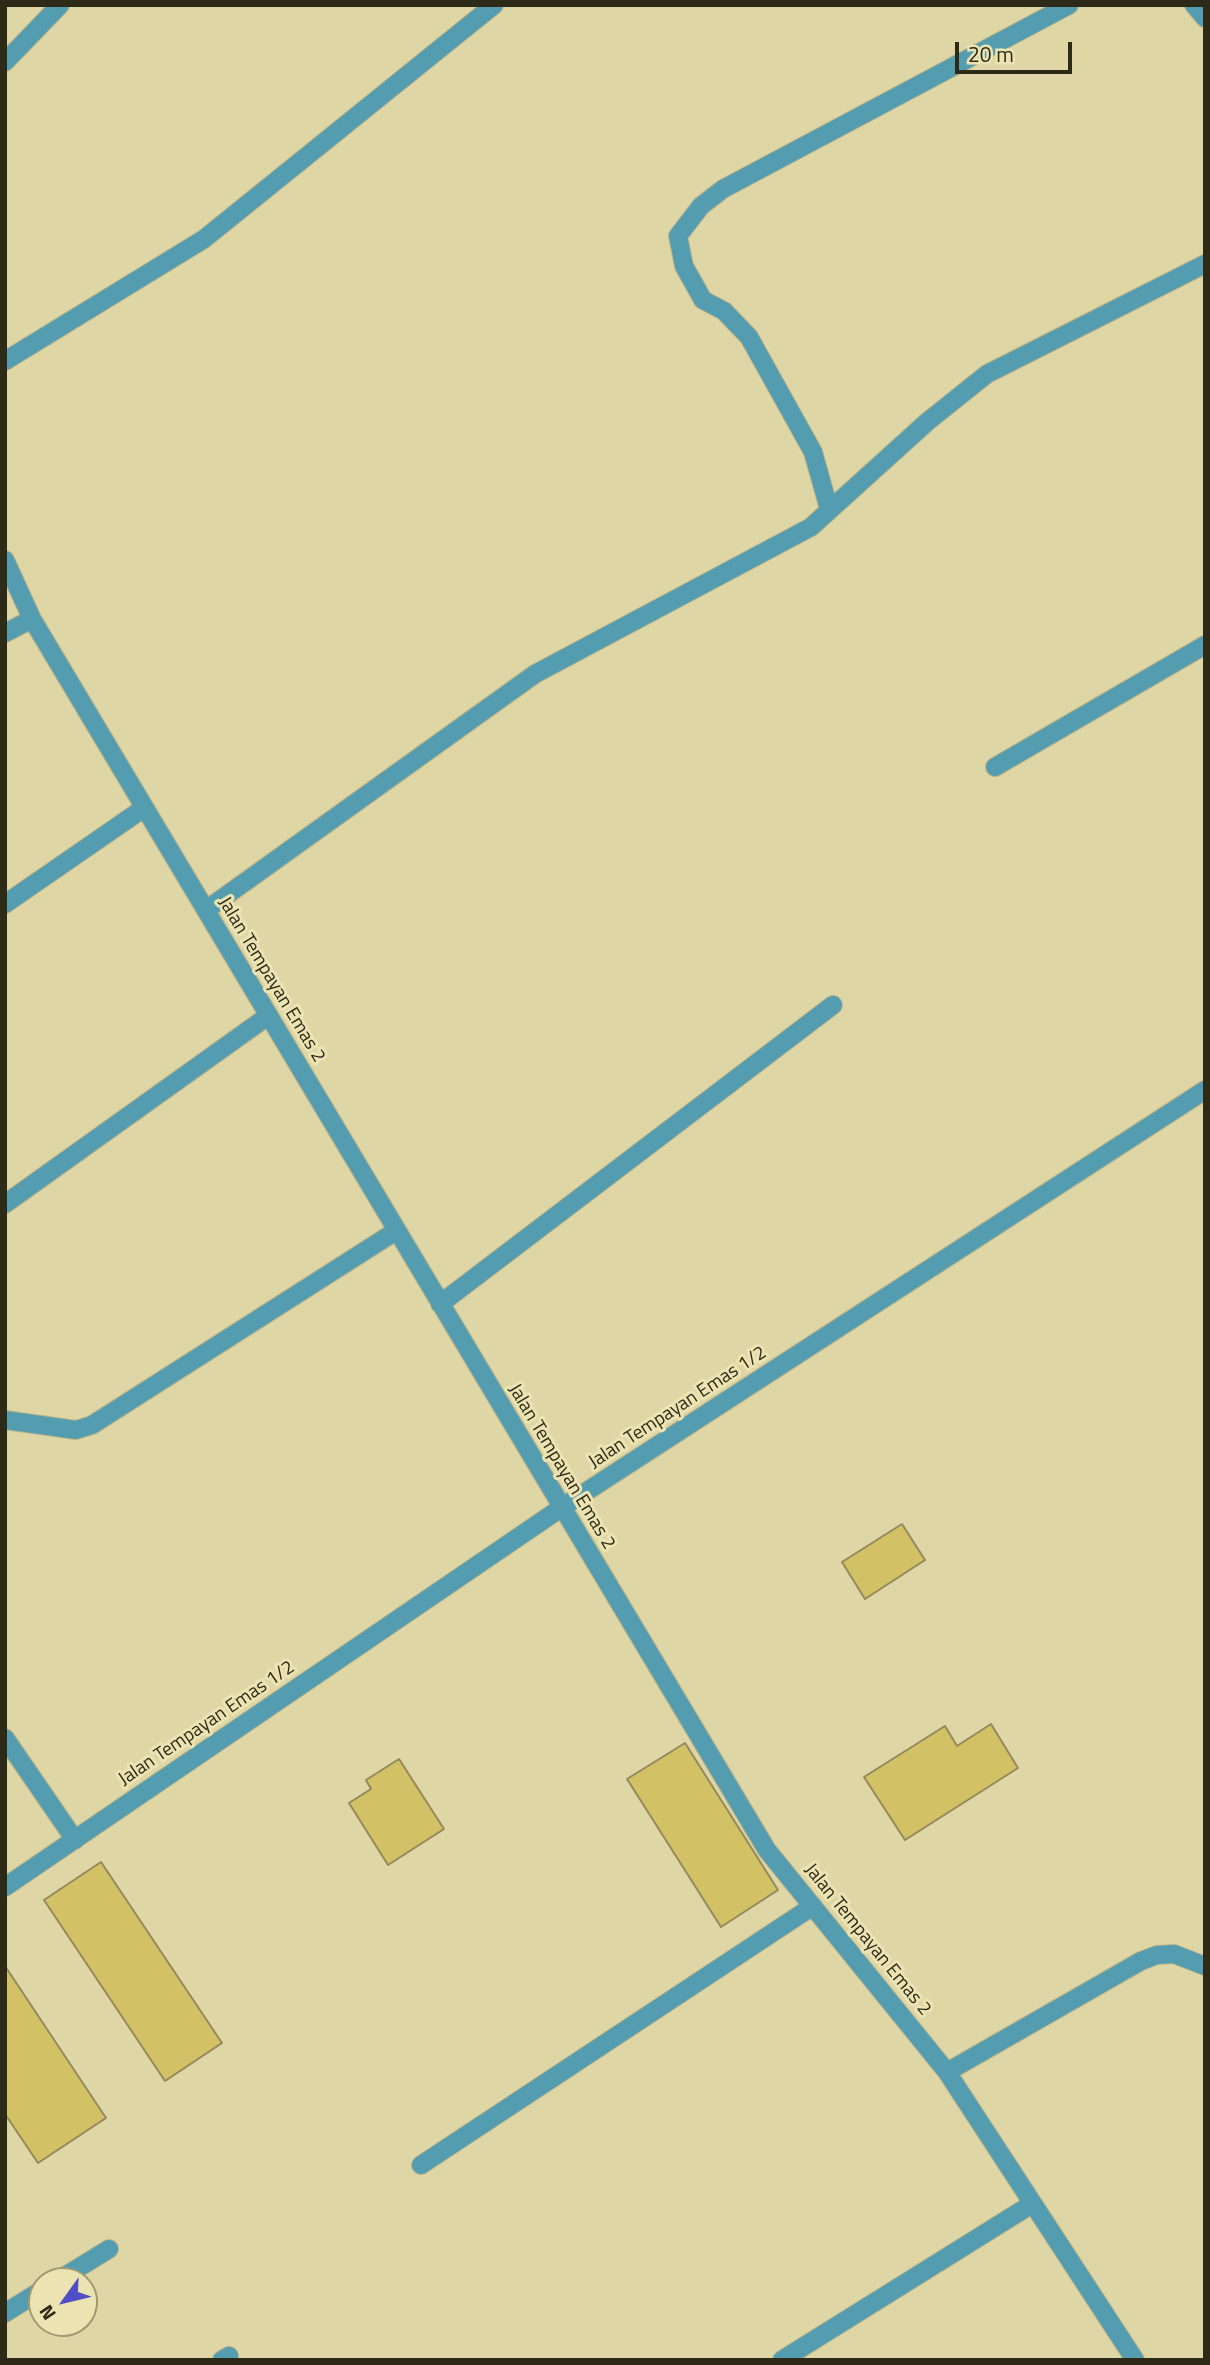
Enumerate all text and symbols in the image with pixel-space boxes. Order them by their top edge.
scale bar [958,28,1075,72]
text: 20 m [968,38,1014,70]
street label: Jalan Tempayan Emas 2 [213,893,329,1067]
street label: Jalan Tempayan Emas 1/2 [585,1342,771,1474]
street label: Jalan Tempayan Emas 2 [503,1380,619,1554]
street label: Jalan Tempayan Emas 1/2 [115,1657,299,1791]
street label: Jalan Tempayan Emas 2 [799,1859,935,2021]
north arrow [28,2267,98,2337]
text: N [31,2299,63,2326]

